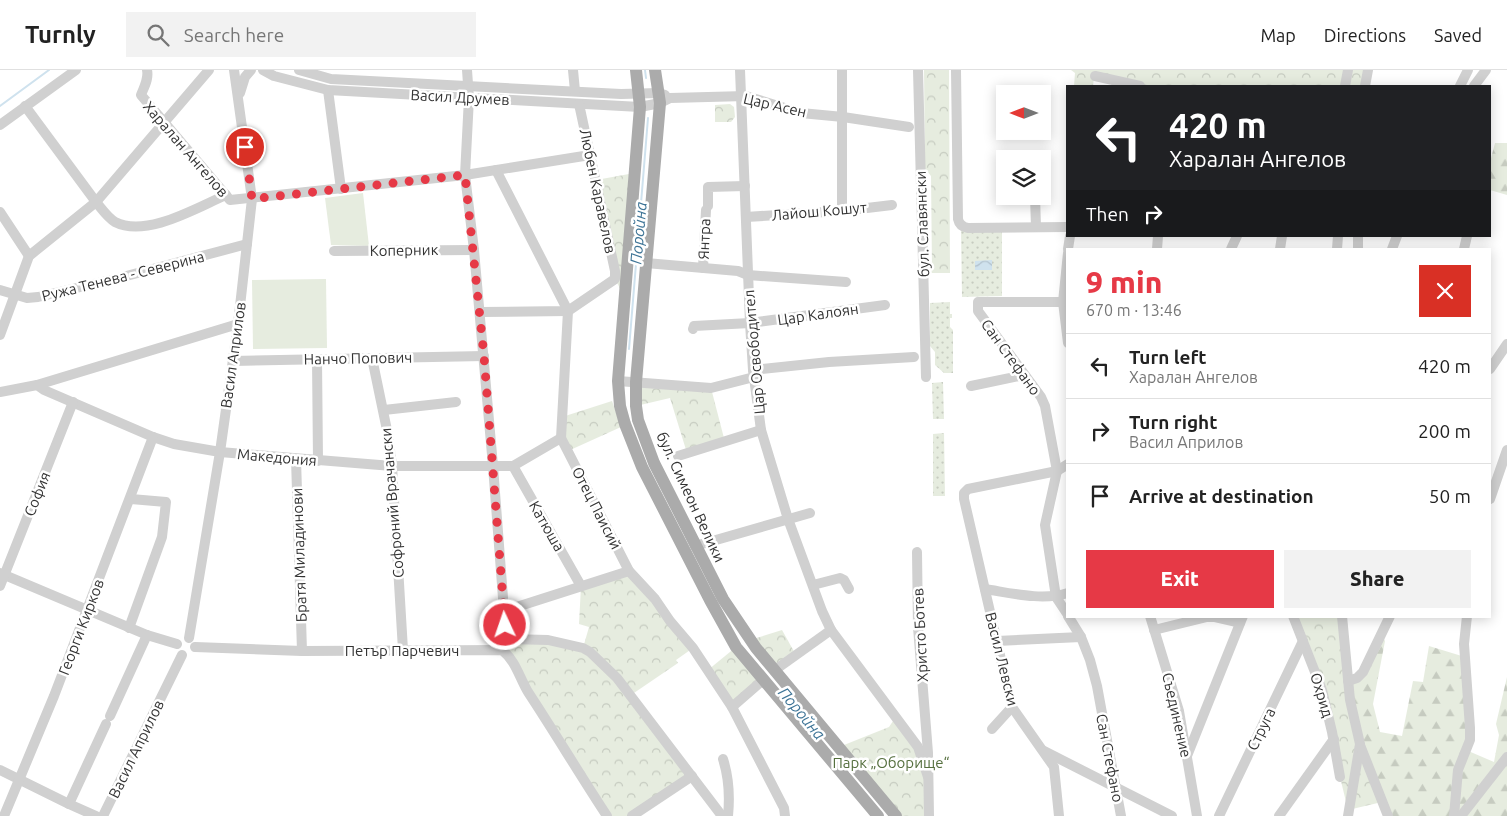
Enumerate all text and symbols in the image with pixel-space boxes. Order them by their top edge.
search box [126,12,476,57]
text: Turnly [25,21,96,48]
icon: search [144,21,172,49]
text: Search here [184,24,284,46]
text: Map [1260,25,1296,45]
text: Directions [1324,25,1406,45]
text: Saved [1434,25,1482,45]
north arrow [996,85,1051,140]
map controls [996,85,1051,205]
street label: Васил Друмев [410,86,510,108]
street label: Цар Асен [742,89,808,121]
street label: Харалан Ангелов [140,98,232,200]
icon: left [1086,105,1151,170]
text: 420 m [1169,105,1267,145]
pin [224,126,266,168]
street label: Любен Каравелов [576,127,620,255]
icon: arrive [231,133,259,161]
text: Харалан Ангелов [1169,146,1346,171]
button: layers [996,150,1051,205]
street label: бул. Славянски [912,171,932,277]
street label: Лайош Кошут [771,198,868,224]
icon: right [1139,200,1167,228]
water label: Поройна [626,201,650,265]
text: Then [1086,203,1129,225]
street label: Янтра [695,218,713,260]
street label: Коперник [369,241,439,259]
street label: Ружа Тенева - Северина [40,248,206,304]
text: 9 min [1086,265,1162,299]
button: close [1419,265,1471,317]
street label: Цар Освободител [740,289,768,415]
street label: Цар Калоян [776,300,860,328]
street label: Васил Априлов [217,301,249,409]
text: 670 m · 13:46 [1086,301,1182,319]
street label: Сан Стефано [978,316,1044,398]
text: Turn left [1129,346,1207,368]
street label: Нанчо Попович [304,349,412,367]
icon: left [1086,352,1114,380]
text: 420 m [1418,355,1471,377]
text: Харалан Ангелов [1129,368,1258,386]
text: Turn right [1129,411,1217,433]
icon: right [1086,417,1114,445]
text: 200 m [1418,420,1471,442]
street label: Софроний Врачански [377,427,407,579]
street label: бул. Симеон Велики [653,429,729,565]
text: Васил Априлов [1129,433,1243,451]
street label: Македония [237,445,317,469]
street label: Отец Паисий [569,464,625,552]
street label: София [20,469,54,519]
icon: arrive [1086,482,1114,510]
text: Arrive at destination [1129,485,1314,507]
text: 50 m [1429,485,1471,507]
street label: Братя Миладинови [288,487,310,623]
street label: Катюша [526,498,568,554]
button: Exit [1086,550,1274,608]
button: Share [1284,550,1471,608]
street label: Георги Кирков [55,577,107,677]
street label: Христо Ботев [909,588,931,682]
position arrow [478,598,530,650]
street label: Васил Левски [982,610,1022,708]
street label: Петър Парчевич [345,642,459,659]
street label: Съединение [1159,671,1195,759]
street label: Охрид [1307,671,1337,720]
water label: Поройна [775,683,829,743]
street label: Васил Априлов [105,697,167,801]
street label: Струга [1243,705,1279,753]
street label: Сан Стефано [1093,712,1127,804]
park label: Парк „Оборище“ [832,754,950,771]

